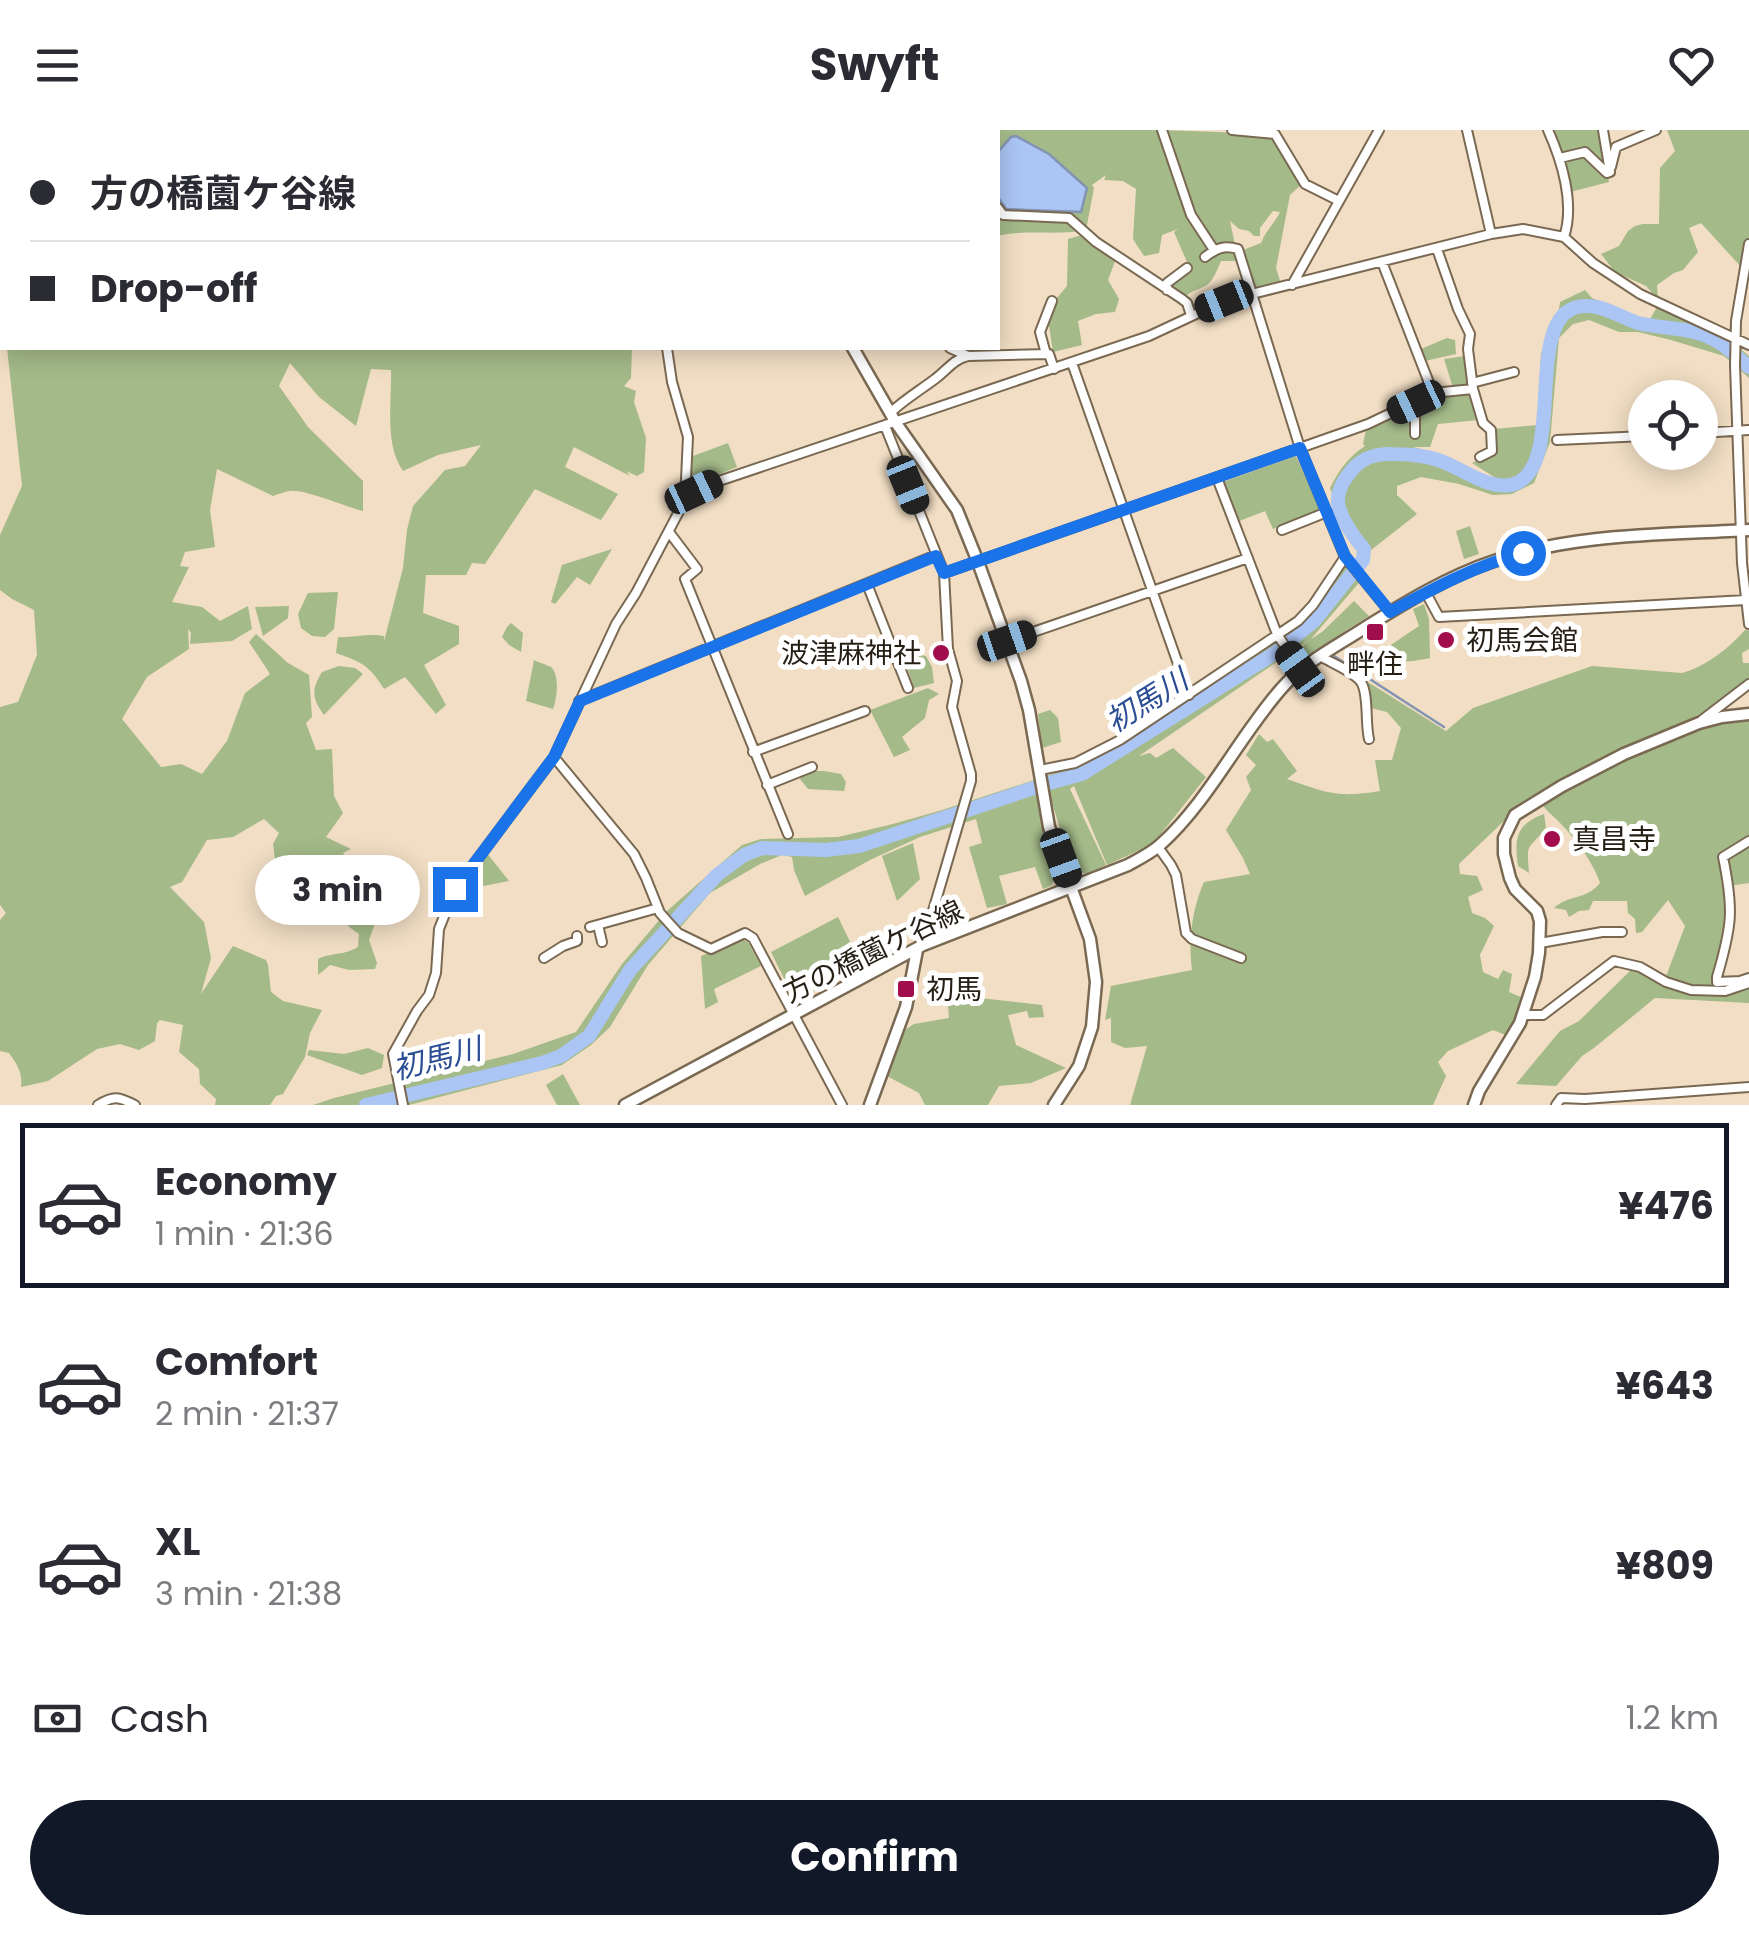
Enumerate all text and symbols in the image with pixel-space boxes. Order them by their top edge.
text: Swyft [810,33,939,96]
icon: menu [30,38,85,93]
icon: heart [1664,38,1719,93]
text: 方の橋薗ケ谷線 [90,167,356,220]
text: Drop-off [90,262,258,315]
car [1191,276,1257,326]
car [1382,376,1450,428]
map controls [1628,380,1718,470]
button: locate [1628,380,1718,470]
car [883,452,933,518]
car [660,466,728,518]
route start [1501,531,1546,576]
car [974,617,1040,665]
marker: 畔住 [1364,621,1386,643]
place label: 初馬会館 [1466,621,1578,660]
marker: 初馬会館 [1435,629,1457,651]
place label: 波津麻神社 [781,634,921,673]
car [1270,636,1330,702]
marker: 波津麻神社 [930,642,952,664]
place label: 畔住 [1347,645,1403,684]
water label: 初馬川 [1097,657,1199,743]
place label: 真昌寺 [1572,820,1656,859]
car [1037,825,1085,891]
marker: 真昌寺 [1541,828,1563,850]
callout: 3 min [255,854,420,924]
text: 3 min [292,867,383,912]
route end [433,867,478,912]
street label: 方の橋薗ケ谷線 [777,891,970,1012]
place label: 初馬 [926,970,982,1009]
marker: 初馬 [895,978,917,1000]
water label: 初馬川 [388,1026,489,1090]
text: Economy [155,1155,337,1208]
icon: car [35,1161,125,1251]
text: ¥476 [1618,1179,1714,1232]
text: 1 min · 21:36 [155,1211,334,1256]
text: Comfort [155,1335,318,1388]
icon: car [35,1341,125,1431]
text: ¥643 [1616,1359,1714,1412]
text: 2 min · 21:37 [155,1391,339,1436]
text: XL [155,1515,200,1568]
icon: car [35,1521,125,1611]
text: ¥809 [1616,1539,1714,1592]
text: 3 min · 21:38 [155,1571,342,1616]
icon: cash [30,1691,85,1746]
text: Cash [110,1692,209,1745]
text: 1.2 km [1626,1695,1719,1740]
button: Confirm [30,1800,1719,1915]

